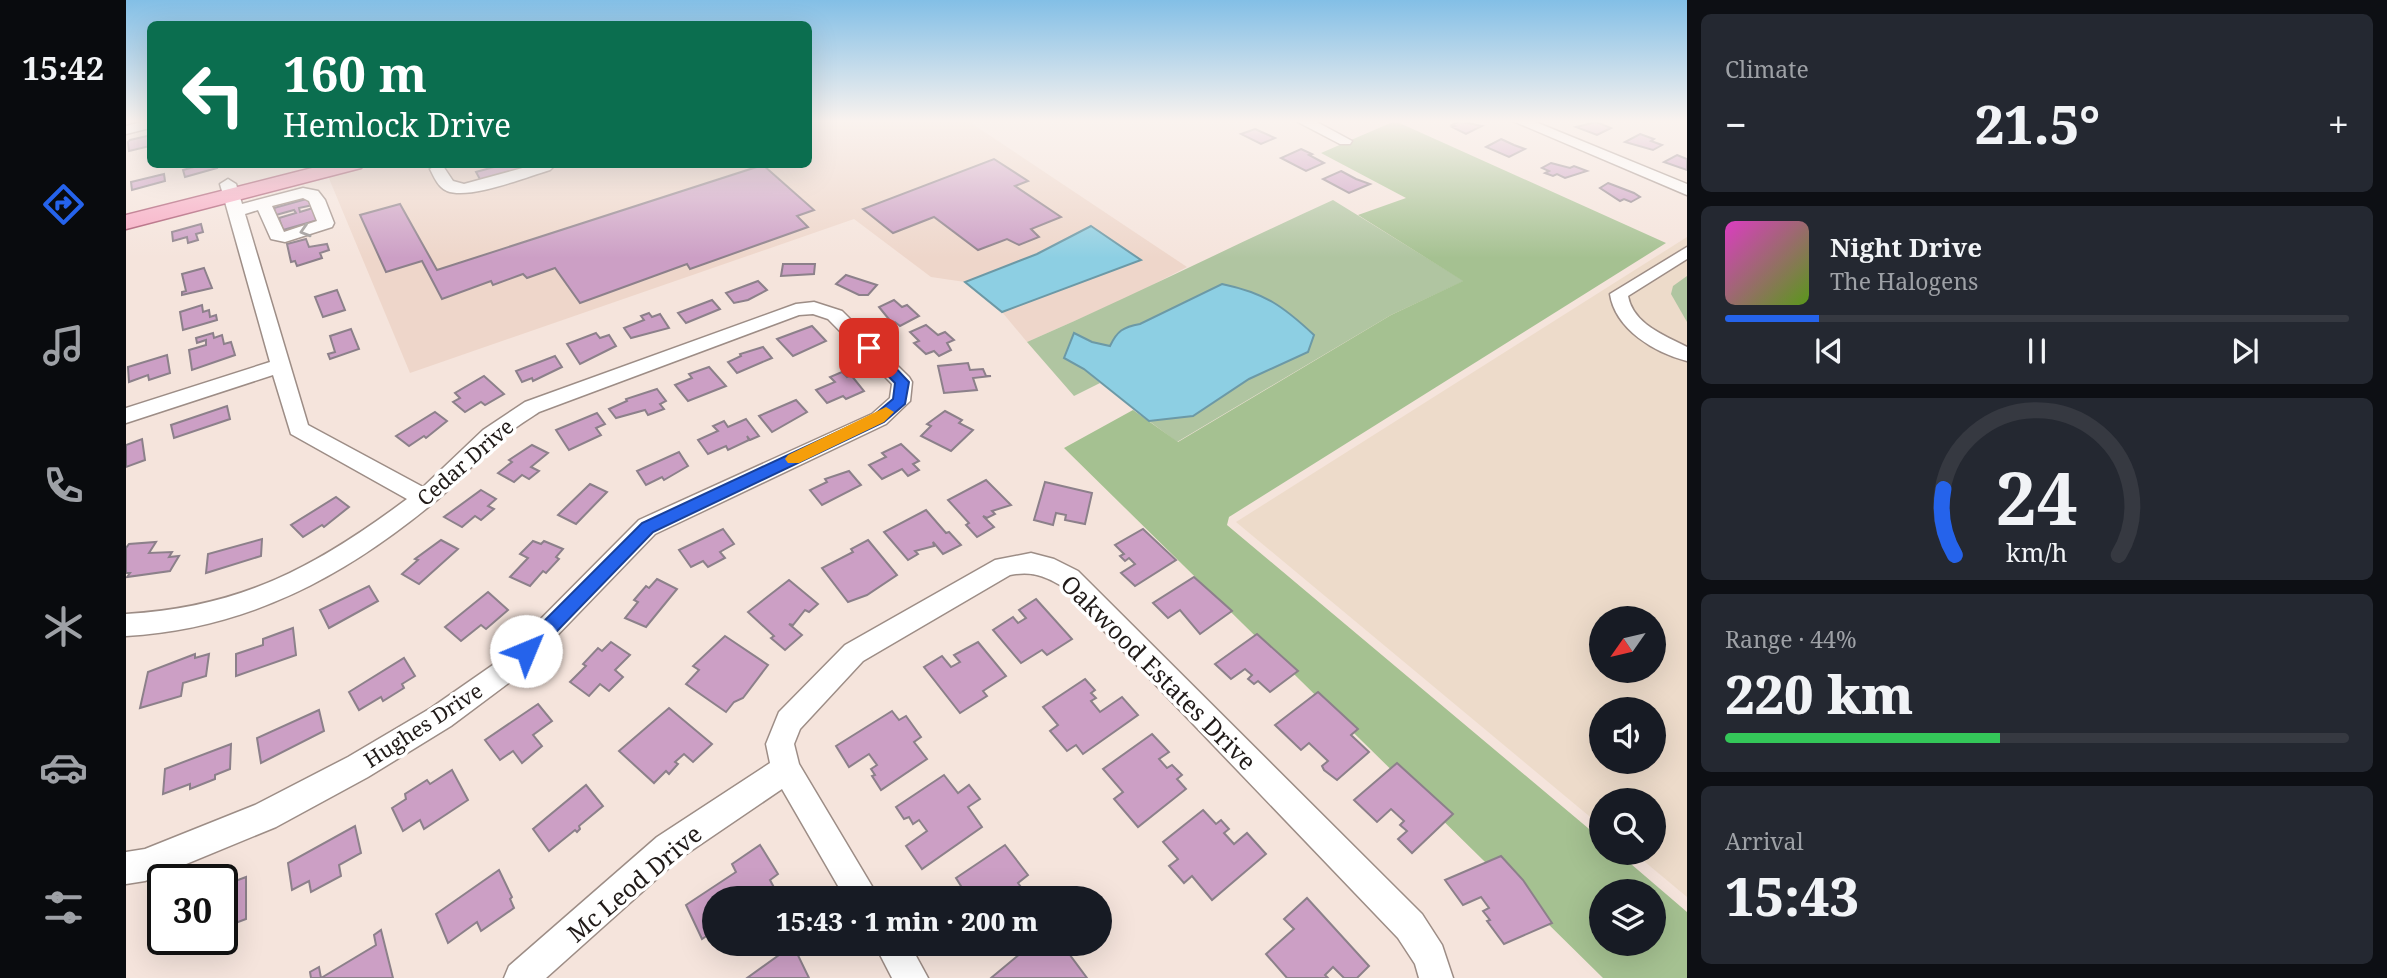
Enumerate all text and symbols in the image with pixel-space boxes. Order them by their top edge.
text: 160 m [283,40,427,106]
text: 15:42 [22,46,104,89]
icon: left [168,49,259,140]
text: Climate [1725,53,1809,85]
text: 21.5° [1975,88,2100,159]
text: − [1725,98,1747,150]
text: + [2328,98,2349,150]
text: Hemlock Drive [283,103,511,146]
icon: directions [39,180,88,229]
one-way arrow [299,223,312,237]
text: Night Drive [1830,229,1982,265]
text: The Halogens [1830,265,1978,297]
pin [839,318,899,378]
icon: music [39,321,88,370]
icon: arrive [850,329,888,367]
icon: previous [1810,332,1848,370]
icon: pause [2018,332,2056,370]
icon: next [2226,332,2264,370]
street label: Cedar Drive [411,412,519,512]
text: 24 [1996,447,2078,546]
icon: phone [39,461,88,510]
text: km/h [2006,535,2068,569]
street label: Oakwood Estates Drive [1054,567,1264,777]
icon: climate [39,602,88,651]
north arrow [1589,606,1666,682]
map controls [1589,606,1666,956]
position arrow [489,614,563,688]
text: Range · 44% [1725,623,1857,655]
text: 220 km [1725,658,1913,729]
street label: Hughes Drive [358,676,488,774]
button: sound [1589,697,1666,774]
icon: car [39,743,88,792]
button: search [1589,788,1666,865]
street label: Mc Leod Drive [560,817,708,949]
text: Arrival [1725,825,1804,857]
text: 15:43 [1725,860,1859,931]
speed limit sign: 30 [147,864,238,955]
button: layers [1589,879,1666,956]
icon: filters [39,883,88,932]
text: 15:43 · 1 min · 200 m [776,903,1038,939]

